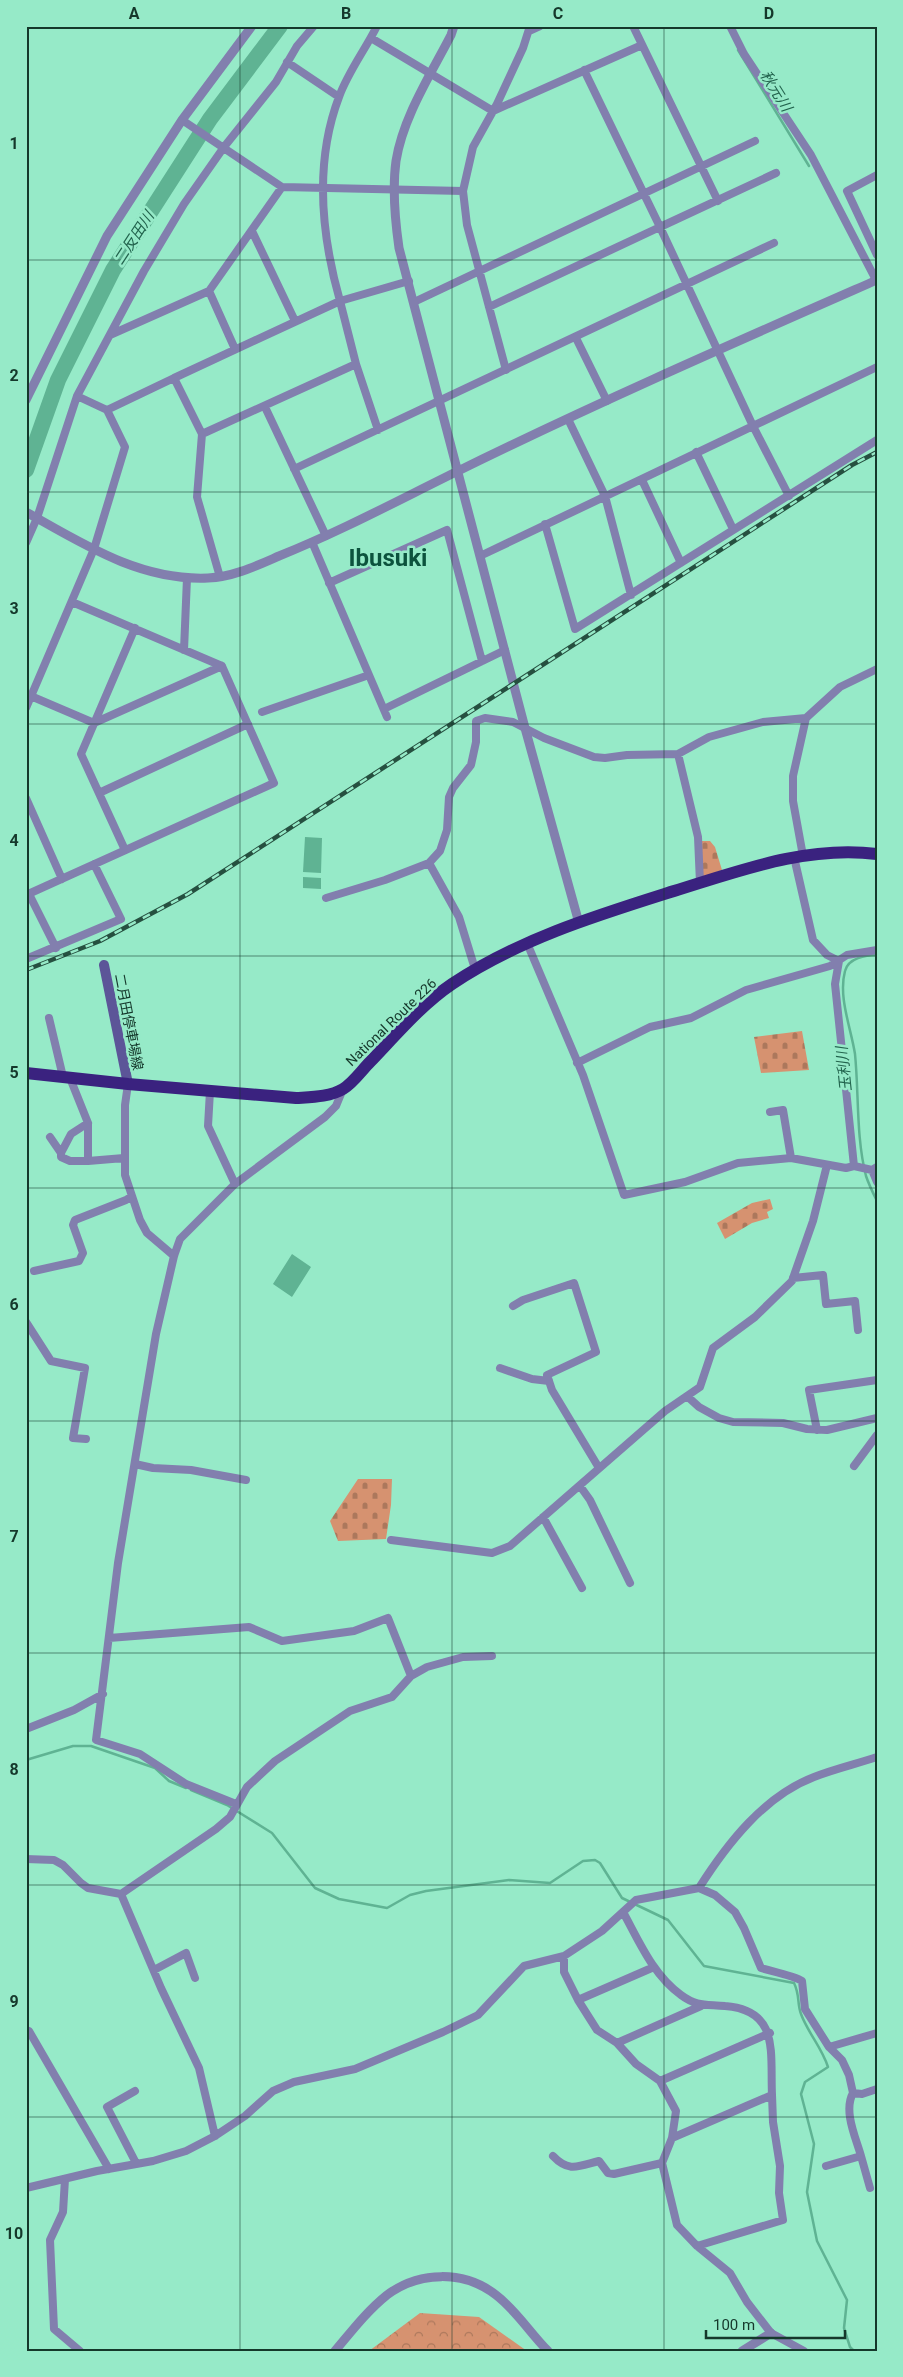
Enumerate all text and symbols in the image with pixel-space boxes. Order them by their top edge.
text: A [129,4,140,23]
text: B [341,4,351,23]
text: C [553,4,563,23]
text: D [764,4,774,23]
water label: 秋元川 [756,67,797,117]
text: 1 [9,134,19,153]
water label: 二反田川 [110,206,159,268]
text: 2 [9,366,19,385]
district label: Ibusuki [349,544,427,572]
text: 3 [9,599,19,618]
text: 4 [9,831,19,850]
street label: 二月田停車場線 [112,972,146,1072]
street label: National Route 226 [343,975,440,1069]
water label: 玉利川 [832,1044,855,1092]
text: 5 [9,1063,19,1082]
text: 6 [9,1295,19,1314]
text: 7 [9,1527,19,1546]
text: 8 [9,1760,19,1779]
text: 9 [9,1992,19,2011]
text: 10 [5,2224,23,2243]
scale bar [706,2307,844,2339]
text: 100 m [713,2316,755,2334]

